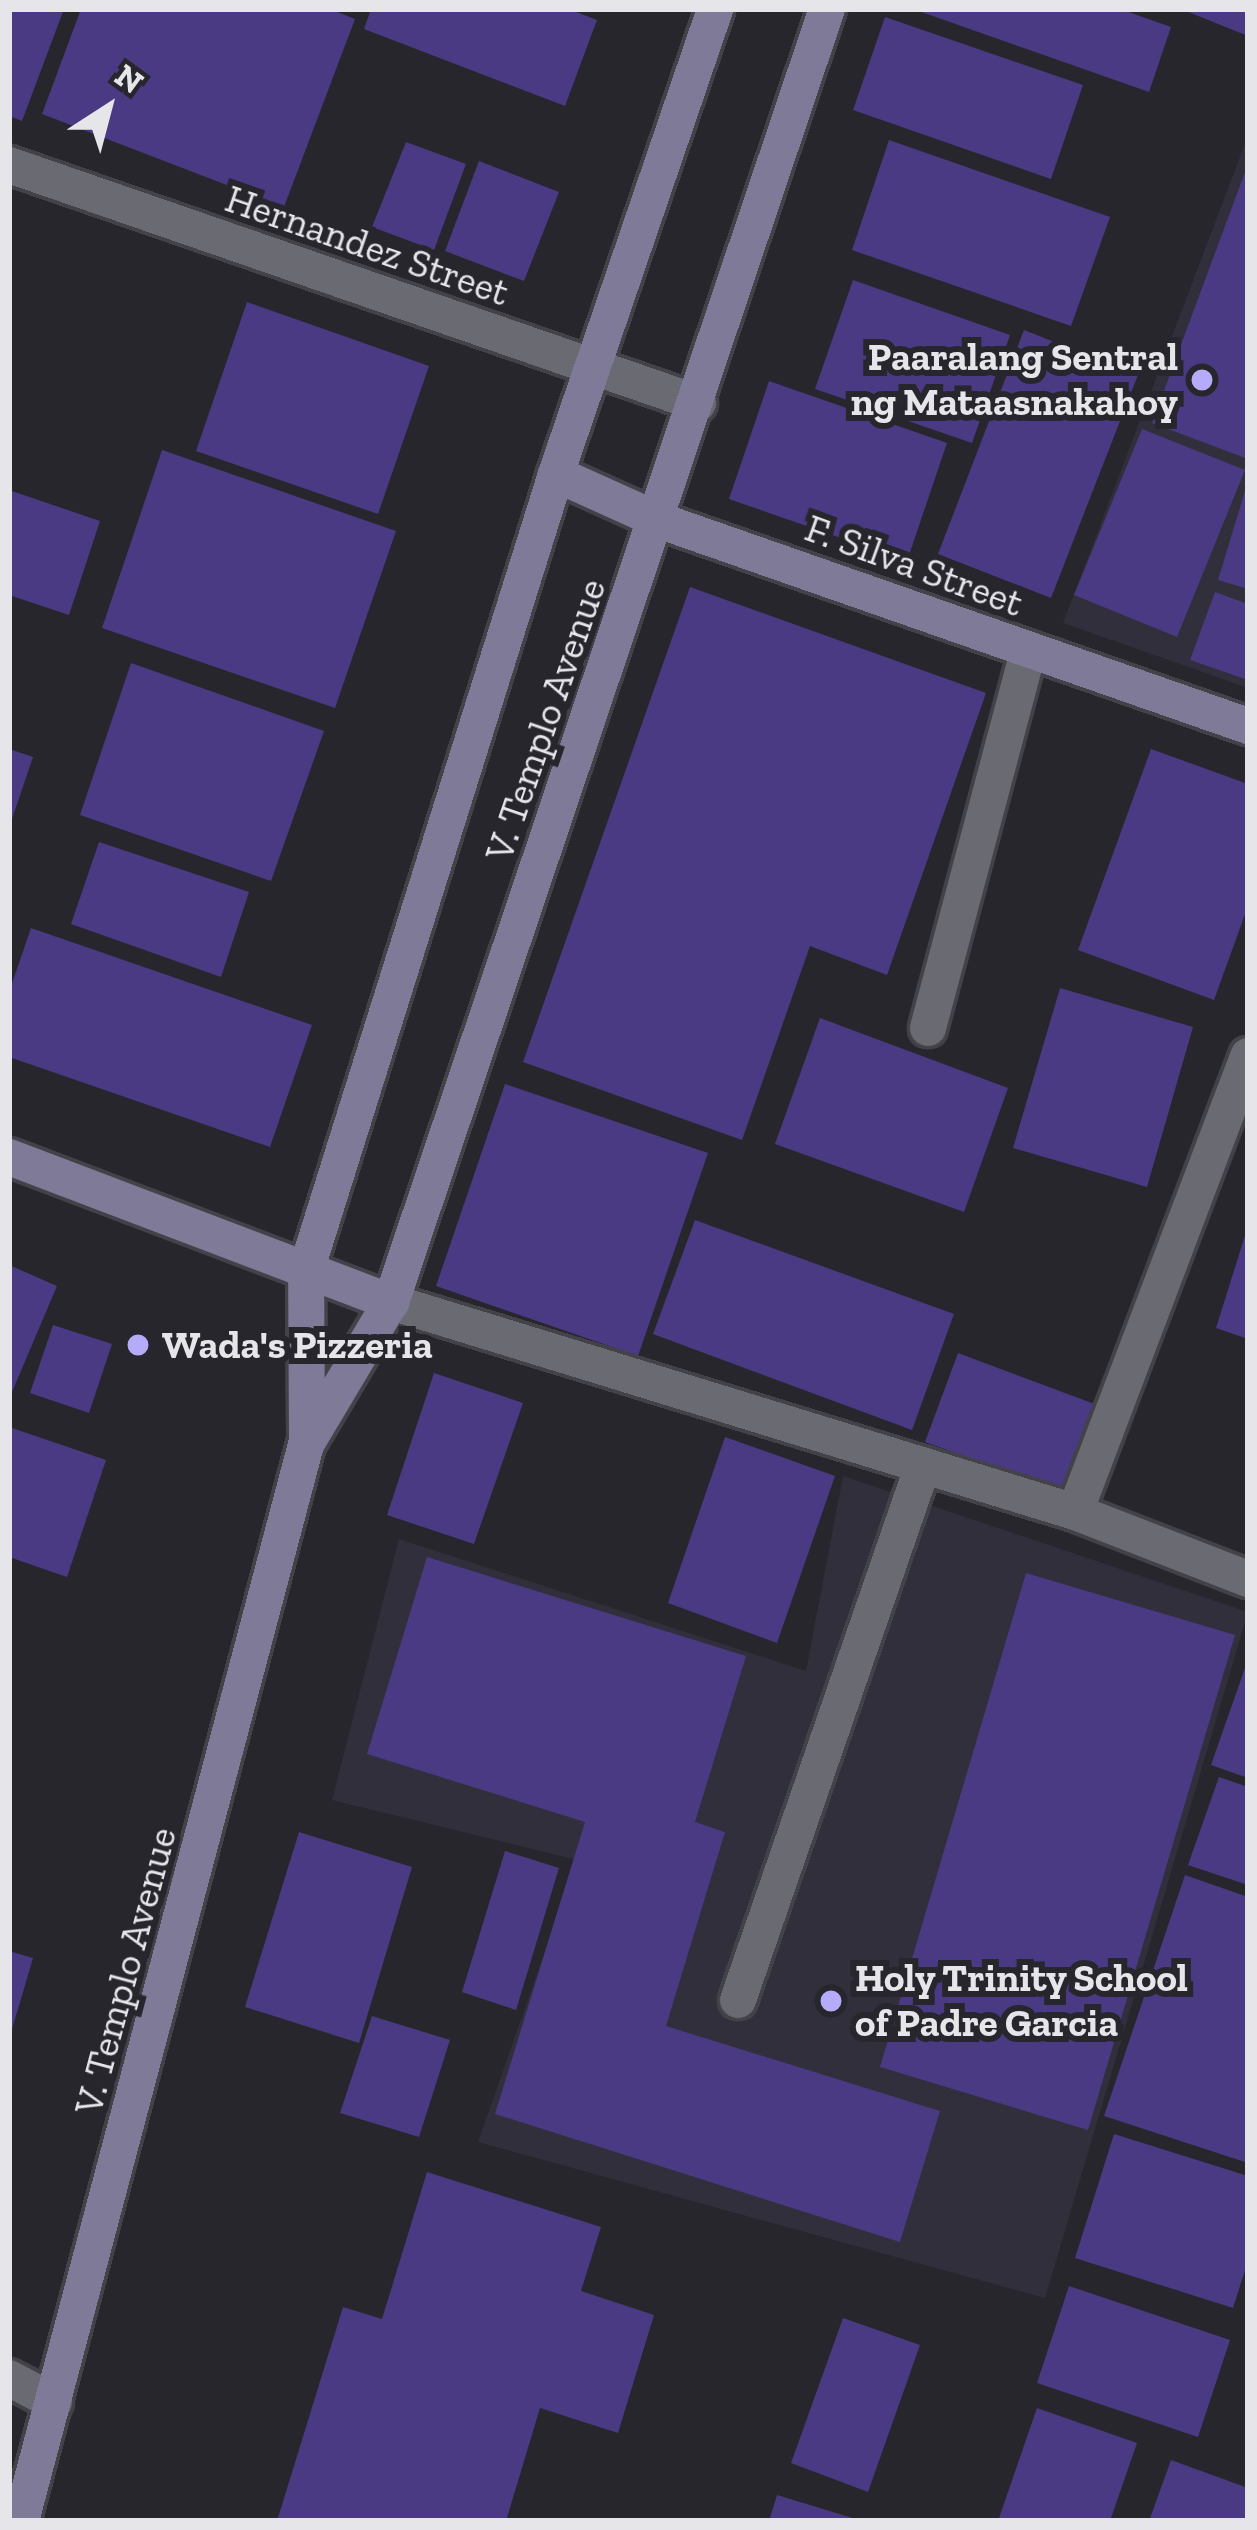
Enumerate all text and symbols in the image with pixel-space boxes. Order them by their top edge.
north arrow [48,48,168,168]
text: N [108,55,151,102]
street label: Hernandez Street [219,176,515,316]
place label: Paaralang Sentral ng Mataasnakahoy [851,335,1178,426]
marker: Paaralang Sentral ng Mataasnakahoy [1189,367,1215,393]
street label: F. Silva Street [799,505,1029,627]
street label: V. Templo Avenue [475,572,617,868]
place label: Wada's Pizzeria [162,1322,433,1368]
marker: Wada's Pizzeria [125,1332,151,1358]
street label: V. Templo Avenue [65,1821,187,2121]
place label: Holy Trinity School of Padre Garcia [855,1956,1190,2047]
marker: Holy Trinity School of Padre Garcia [818,1988,844,2014]

